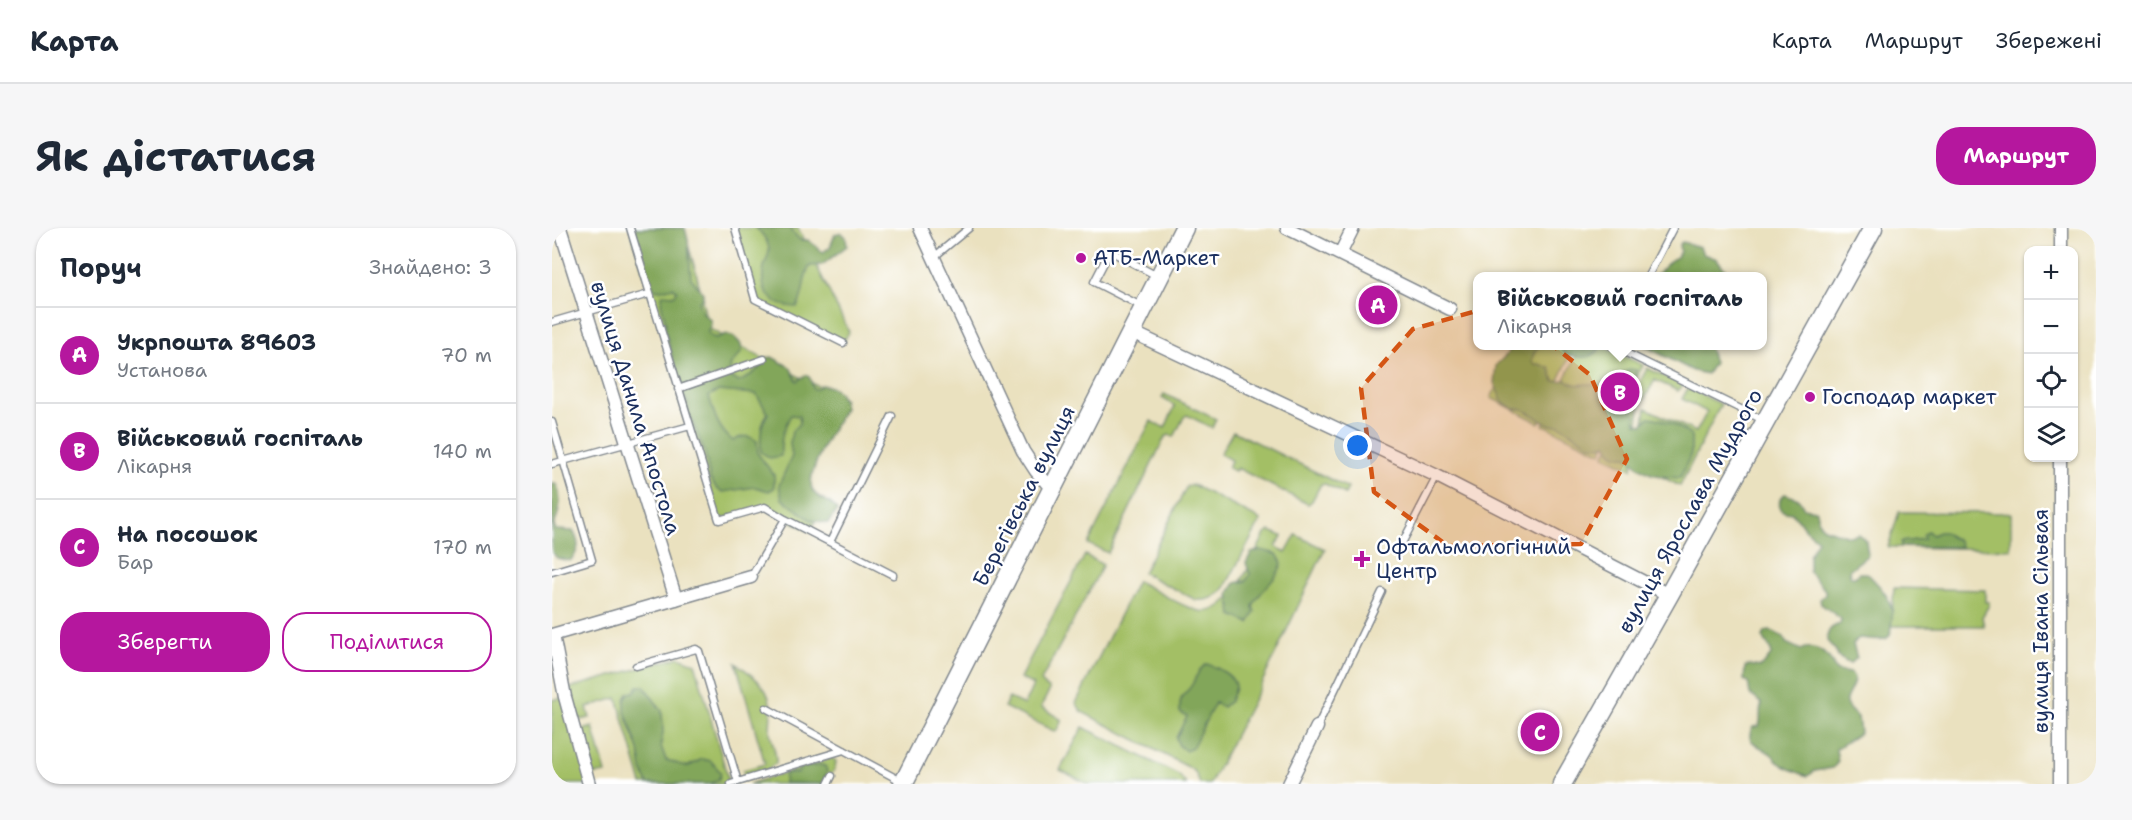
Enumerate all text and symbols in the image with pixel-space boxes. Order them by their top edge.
text: Карта [30,22,119,60]
text: Карта [1772,27,1832,55]
text: Маршрут [1865,27,1963,55]
text: Збережені [1996,27,2102,55]
button: Маршрут [1936,127,2096,185]
text: Як дістатися [36,128,316,184]
place label: АТБ-Маркет [1093,244,1220,272]
map controls [2024,246,2078,462]
button: + [2024,246,2078,300]
text: Поруч [60,250,142,285]
marker: АТБ-Маркет [1074,251,1088,265]
text: Знайдено: 3 [369,254,492,280]
popup [1473,272,1767,350]
street label: вулиця Данила Апостола [584,278,688,538]
pin: A [1358,282,1398,328]
text: Військовий госпіталь [1497,284,1743,313]
button: − [2024,300,2078,354]
text: Лікарня [1497,313,1572,339]
text: Укрпошта 89603 [117,328,316,357]
text: A [72,342,87,368]
text: 70 m [440,342,492,368]
button: locate [2024,354,2078,408]
text: Установа [117,357,207,383]
pin: B [1600,370,1640,414]
place label: Господар маркет [1822,383,1997,411]
street label: вулиця Ярослава Мудрого [1611,384,1769,638]
marker: Господар маркет [1803,390,1817,404]
street label: Берегівська вулиця [966,401,1082,591]
button: layers [2024,408,2078,462]
text: Військовий госпіталь [117,424,363,453]
your location [1343,431,1372,460]
text: B [73,438,86,464]
text: 140 m [433,438,492,464]
text: Лікарня [117,453,192,479]
street label: вулиця Івана Сільвая [2027,509,2055,733]
text: На посошок [117,520,258,549]
place label: Офтальмологічний Центр [1376,533,1571,585]
text: C [73,534,86,560]
text: 170 m [433,534,492,560]
text: Бар [117,549,154,575]
marker: Офтальмологічний Центр [1353,550,1371,568]
button: Зберегти [60,612,270,672]
button: Поділитися [282,612,492,672]
pin: C [1520,710,1560,754]

